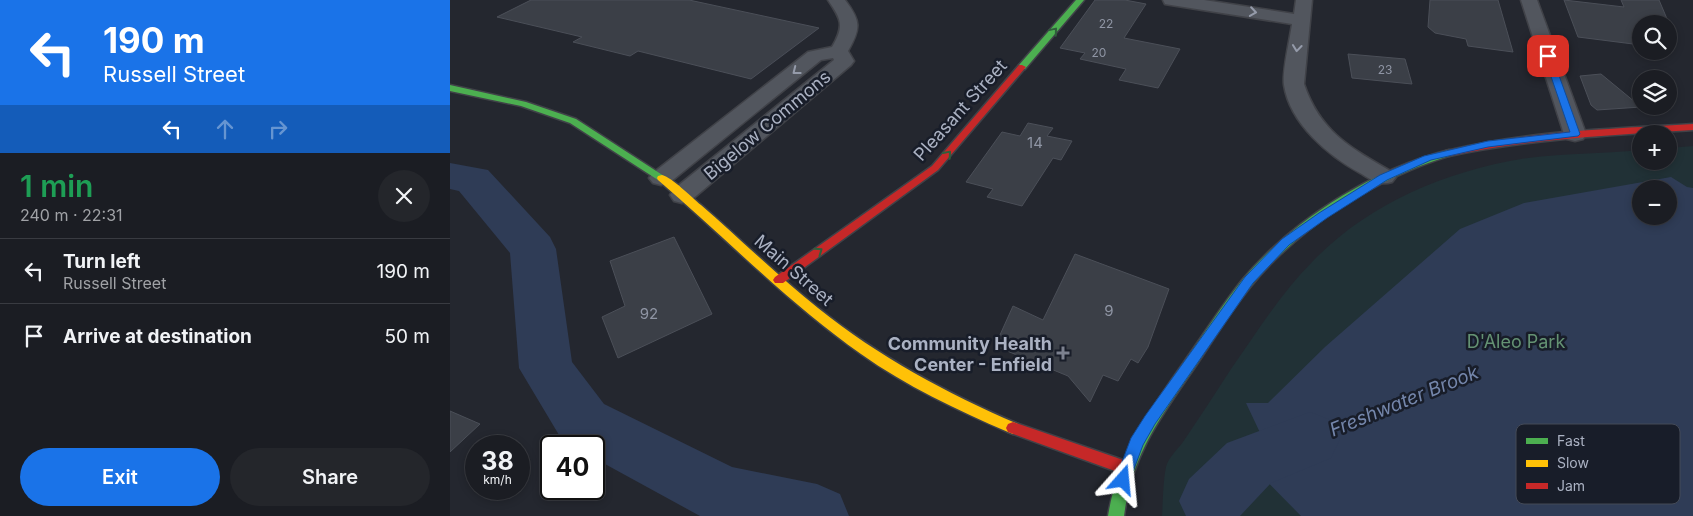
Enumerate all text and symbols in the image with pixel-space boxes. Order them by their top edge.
one-way arrow [1249,7,1258,17]
map controls [1632,15,1677,225]
button: search [1632,15,1677,60]
house number: 22 [1099,16,1113,31]
text: 190 m [103,19,205,61]
icon: left [20,20,85,85]
one-way arrow [1048,27,1057,36]
pin [1527,35,1569,77]
icon: arrive [1534,42,1562,70]
house number: 20 [1092,45,1106,60]
one-way arrow [1292,45,1303,53]
street label: Pleasant Street [909,55,1011,165]
text: Russell Street [103,61,245,87]
house number: 23 [1378,62,1392,77]
one-way arrow [793,65,802,73]
street label: Bigelow Commons [699,66,835,184]
button: layers [1632,70,1677,115]
icon: left [158,115,186,143]
icon: ahead [211,115,239,143]
icon: right [264,115,292,143]
button: + [1632,125,1677,170]
house number: 14 [1027,133,1043,152]
one-way arrow [942,150,951,159]
text: 1 min [20,168,93,204]
button: close [378,170,430,222]
button: − [1632,180,1677,225]
text: 240 m · 22:31 [20,205,123,225]
street label: Main Street [750,230,838,310]
one-way arrow [813,248,822,257]
text: Turn left [63,250,141,273]
icon: left [20,257,48,285]
text: 190 m [377,260,430,283]
text: Russell Street [63,273,166,293]
house number: 9 [1104,301,1114,320]
house number: 92 [640,304,658,323]
icon: arrive [20,322,48,350]
text: Arrive at destination [63,325,252,348]
text: 50 m [384,325,430,348]
park label: D'Aleo Park [1467,331,1565,352]
place label: Community Health Center - Enfield [888,333,1052,375]
marker: Community Health Center - Enfield [1056,346,1070,360]
water label: Freshwater Brook [1326,360,1482,441]
legend [1516,424,1680,504]
text: Fast [1557,432,1585,449]
speed limit sign: 40 [540,435,605,500]
text: 38 [481,446,514,476]
button: Exit [20,448,220,506]
button: Share [230,448,430,506]
position arrow [1096,453,1148,505]
text: Slow [1557,454,1589,471]
text: km/h [483,472,512,487]
text: Jam [1557,477,1585,494]

